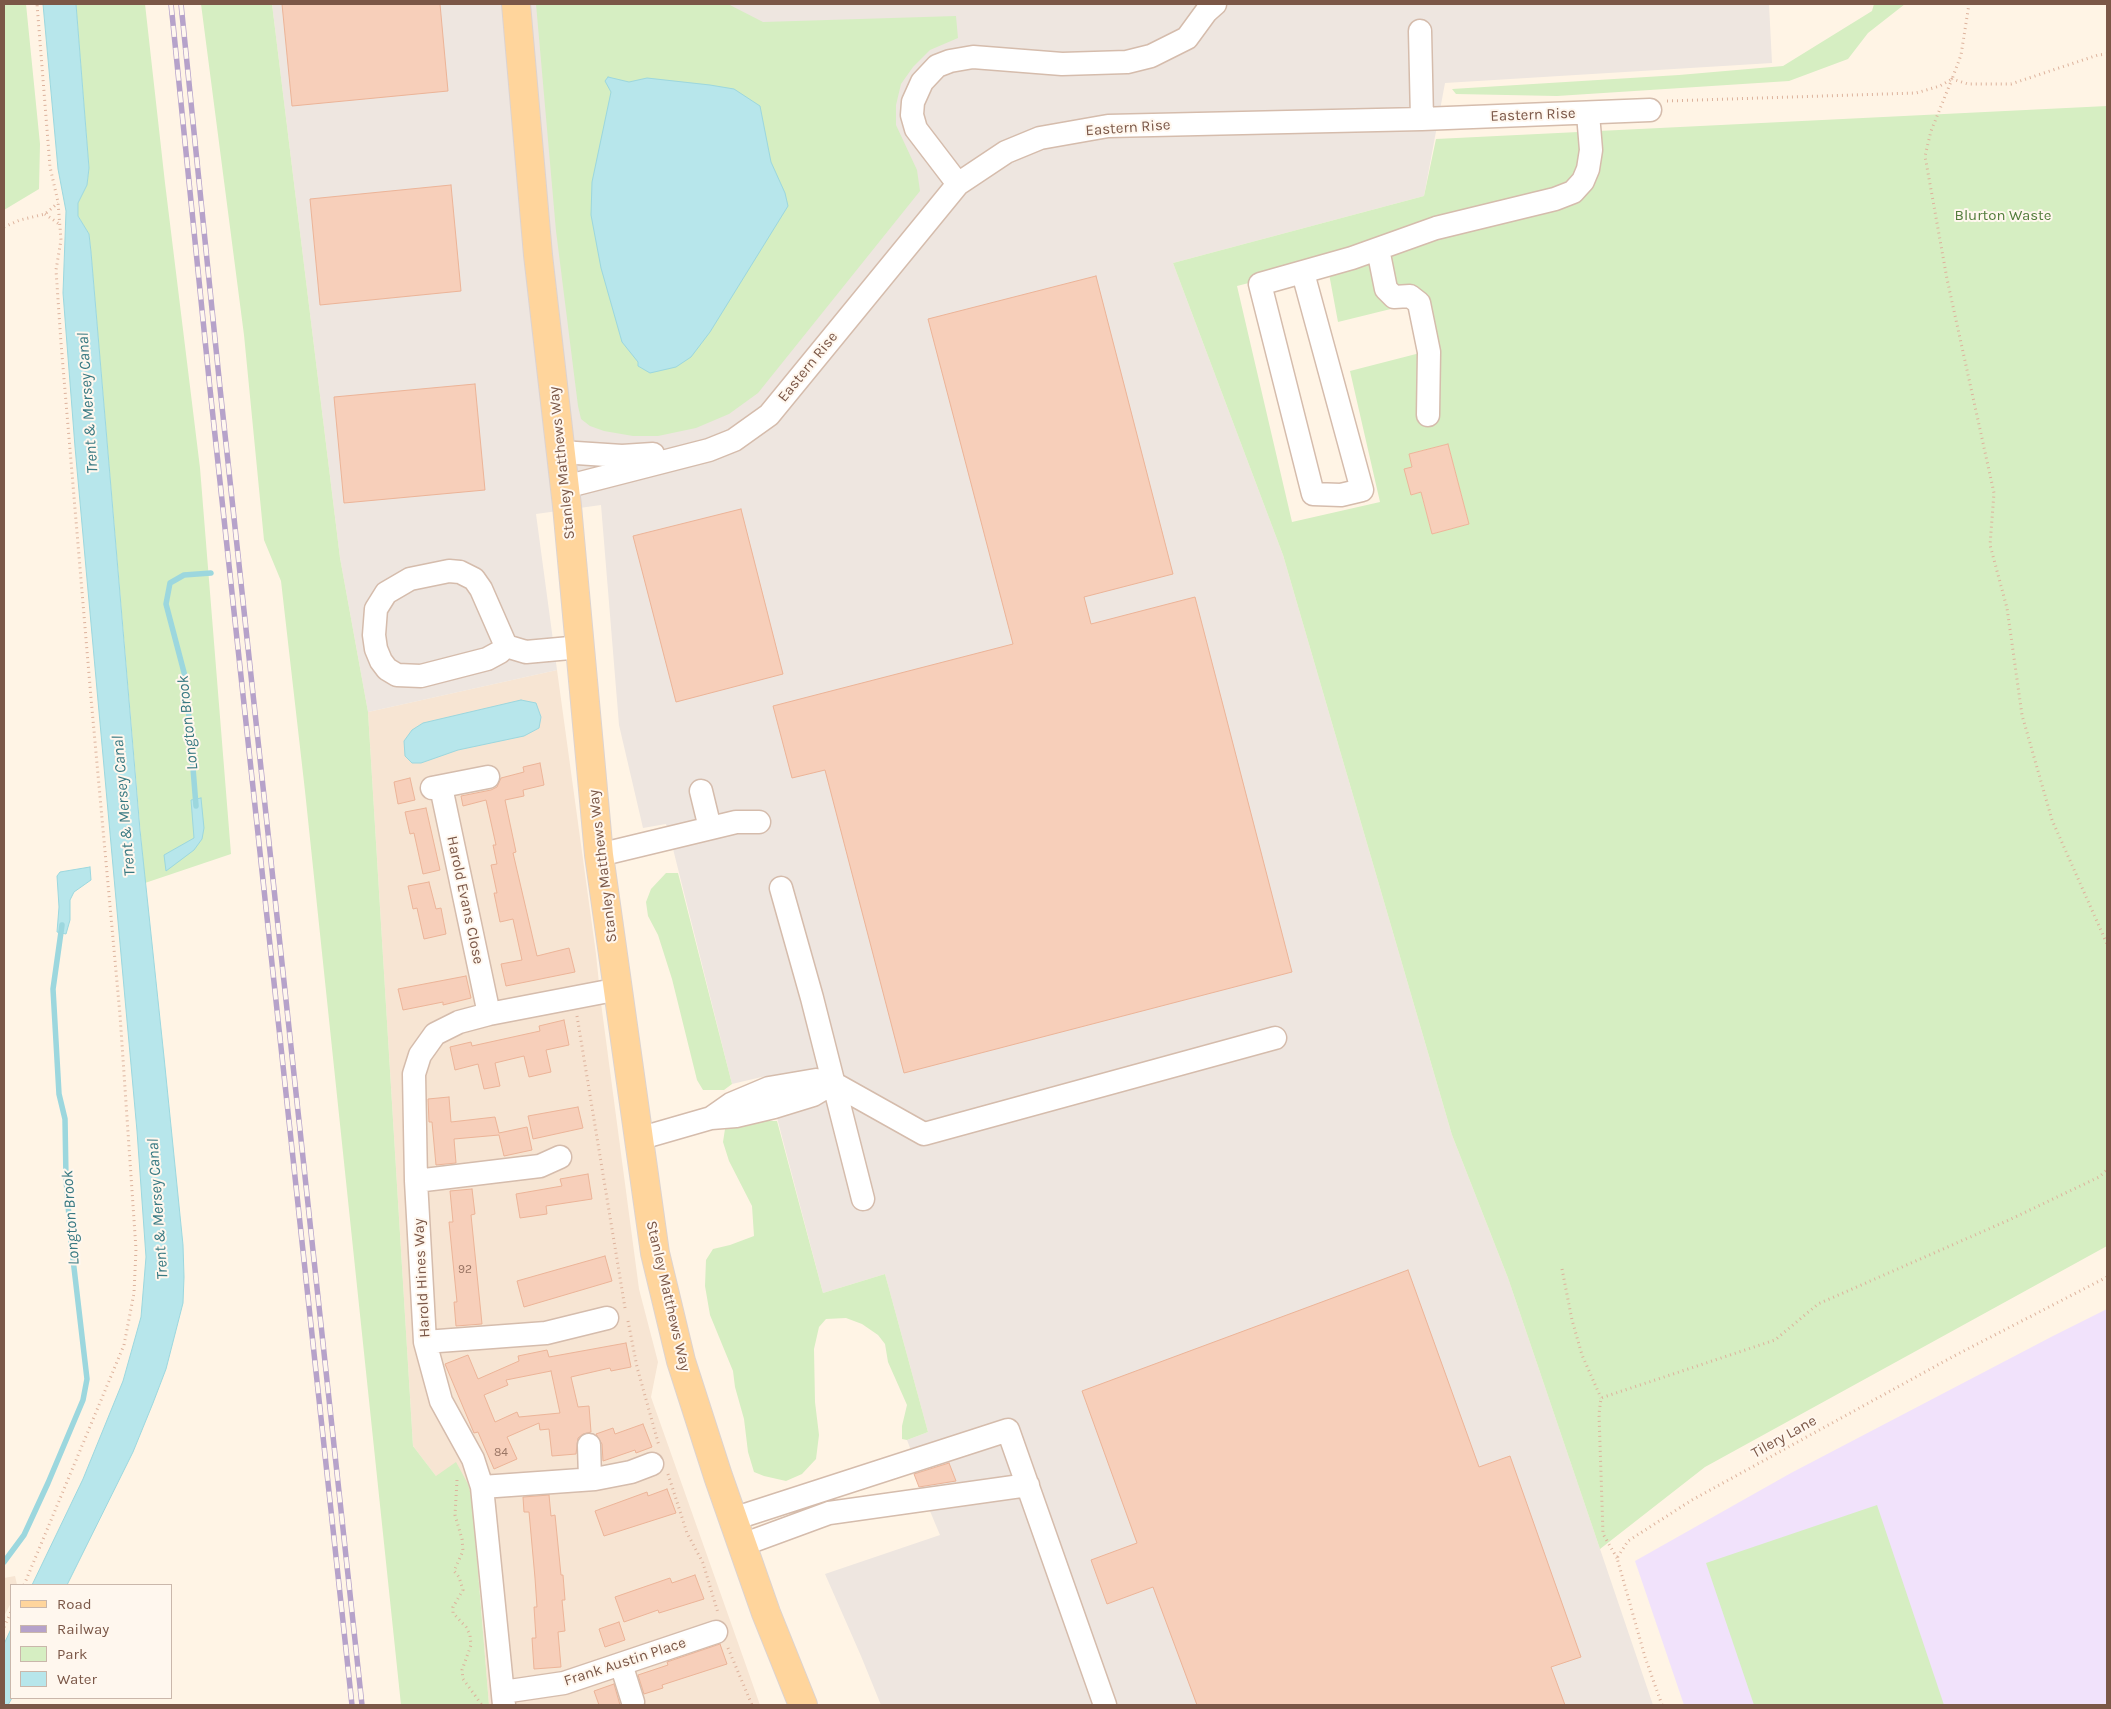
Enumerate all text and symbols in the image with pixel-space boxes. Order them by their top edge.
street label: Eastern Rise [1490,105,1576,125]
street label: Eastern Rise [1085,116,1171,140]
park label: Blurton Waste [1955,207,2051,225]
street label: Eastern Rise [774,328,842,406]
water label: Trent & Mersey Canal [73,332,103,474]
street label: Stanley Matthews Way [545,386,579,540]
water label: Longton Brook [173,675,203,771]
water label: Trent & Mersey Canal [108,735,140,877]
street label: Stanley Matthews Way [585,789,621,943]
street label: Harold Evans Close [443,834,487,966]
water label: Trent & Mersey Canal [143,1138,173,1280]
water label: Longton Brook [58,1170,84,1266]
street label: Harold Hines Way [410,1218,434,1338]
street label: Stanley Matthews Way [642,1219,694,1373]
house number: 92 [458,1263,472,1277]
street label: Tilery Lane [1748,1412,1820,1462]
house number: 84 [494,1446,508,1460]
legend [10,1584,172,1699]
text: Road [57,1595,92,1613]
text: Railway [57,1620,109,1638]
street label: Frank Austin Place [562,1634,688,1690]
text: Park [57,1645,87,1663]
text: Water [57,1670,97,1688]

